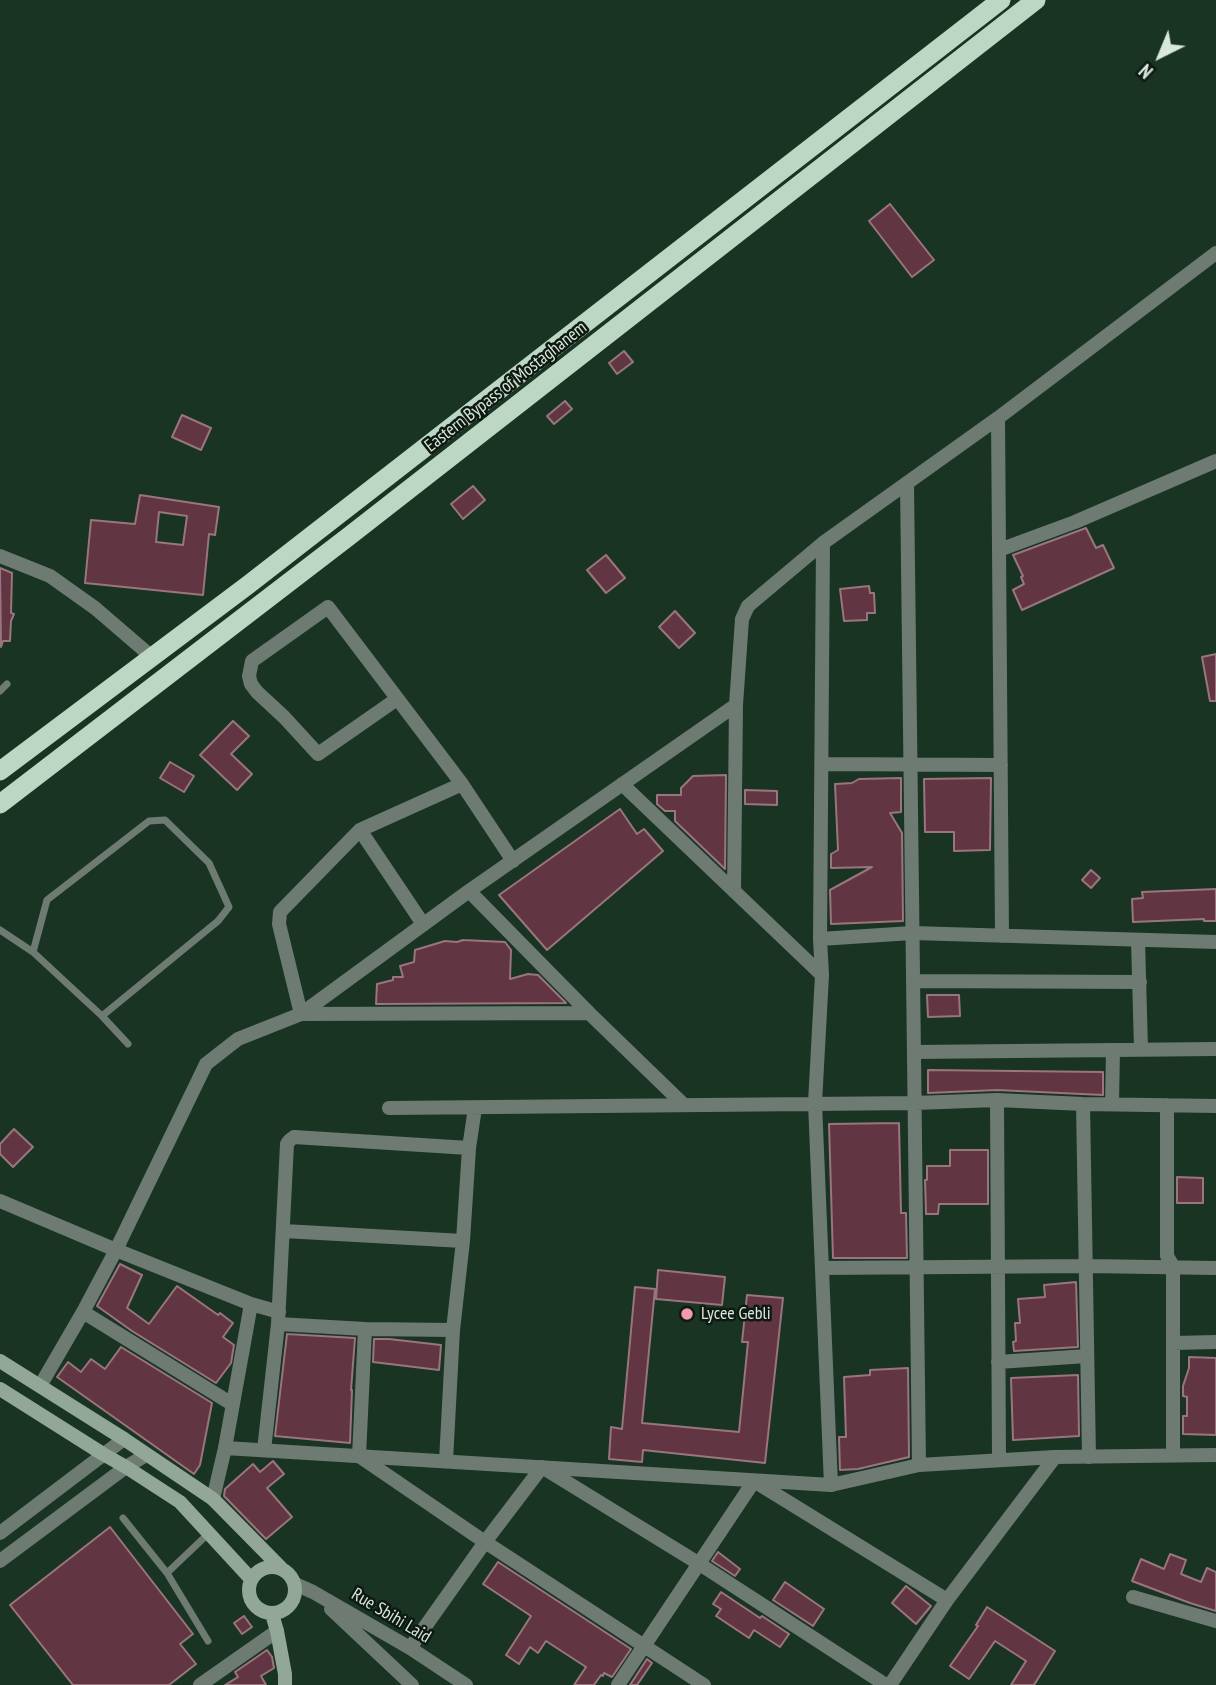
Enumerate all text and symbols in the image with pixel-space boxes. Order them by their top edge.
north arrow [1125,21,1195,91]
text: N [1134,59,1158,84]
street label: Eastern Bypass of Mostaghanem [421,317,591,457]
place label: Lycee Gebli [701,1303,771,1325]
marker: Lycee Gebli [679,1306,695,1322]
street label: Rue Sbihi Laid [347,1584,435,1648]

